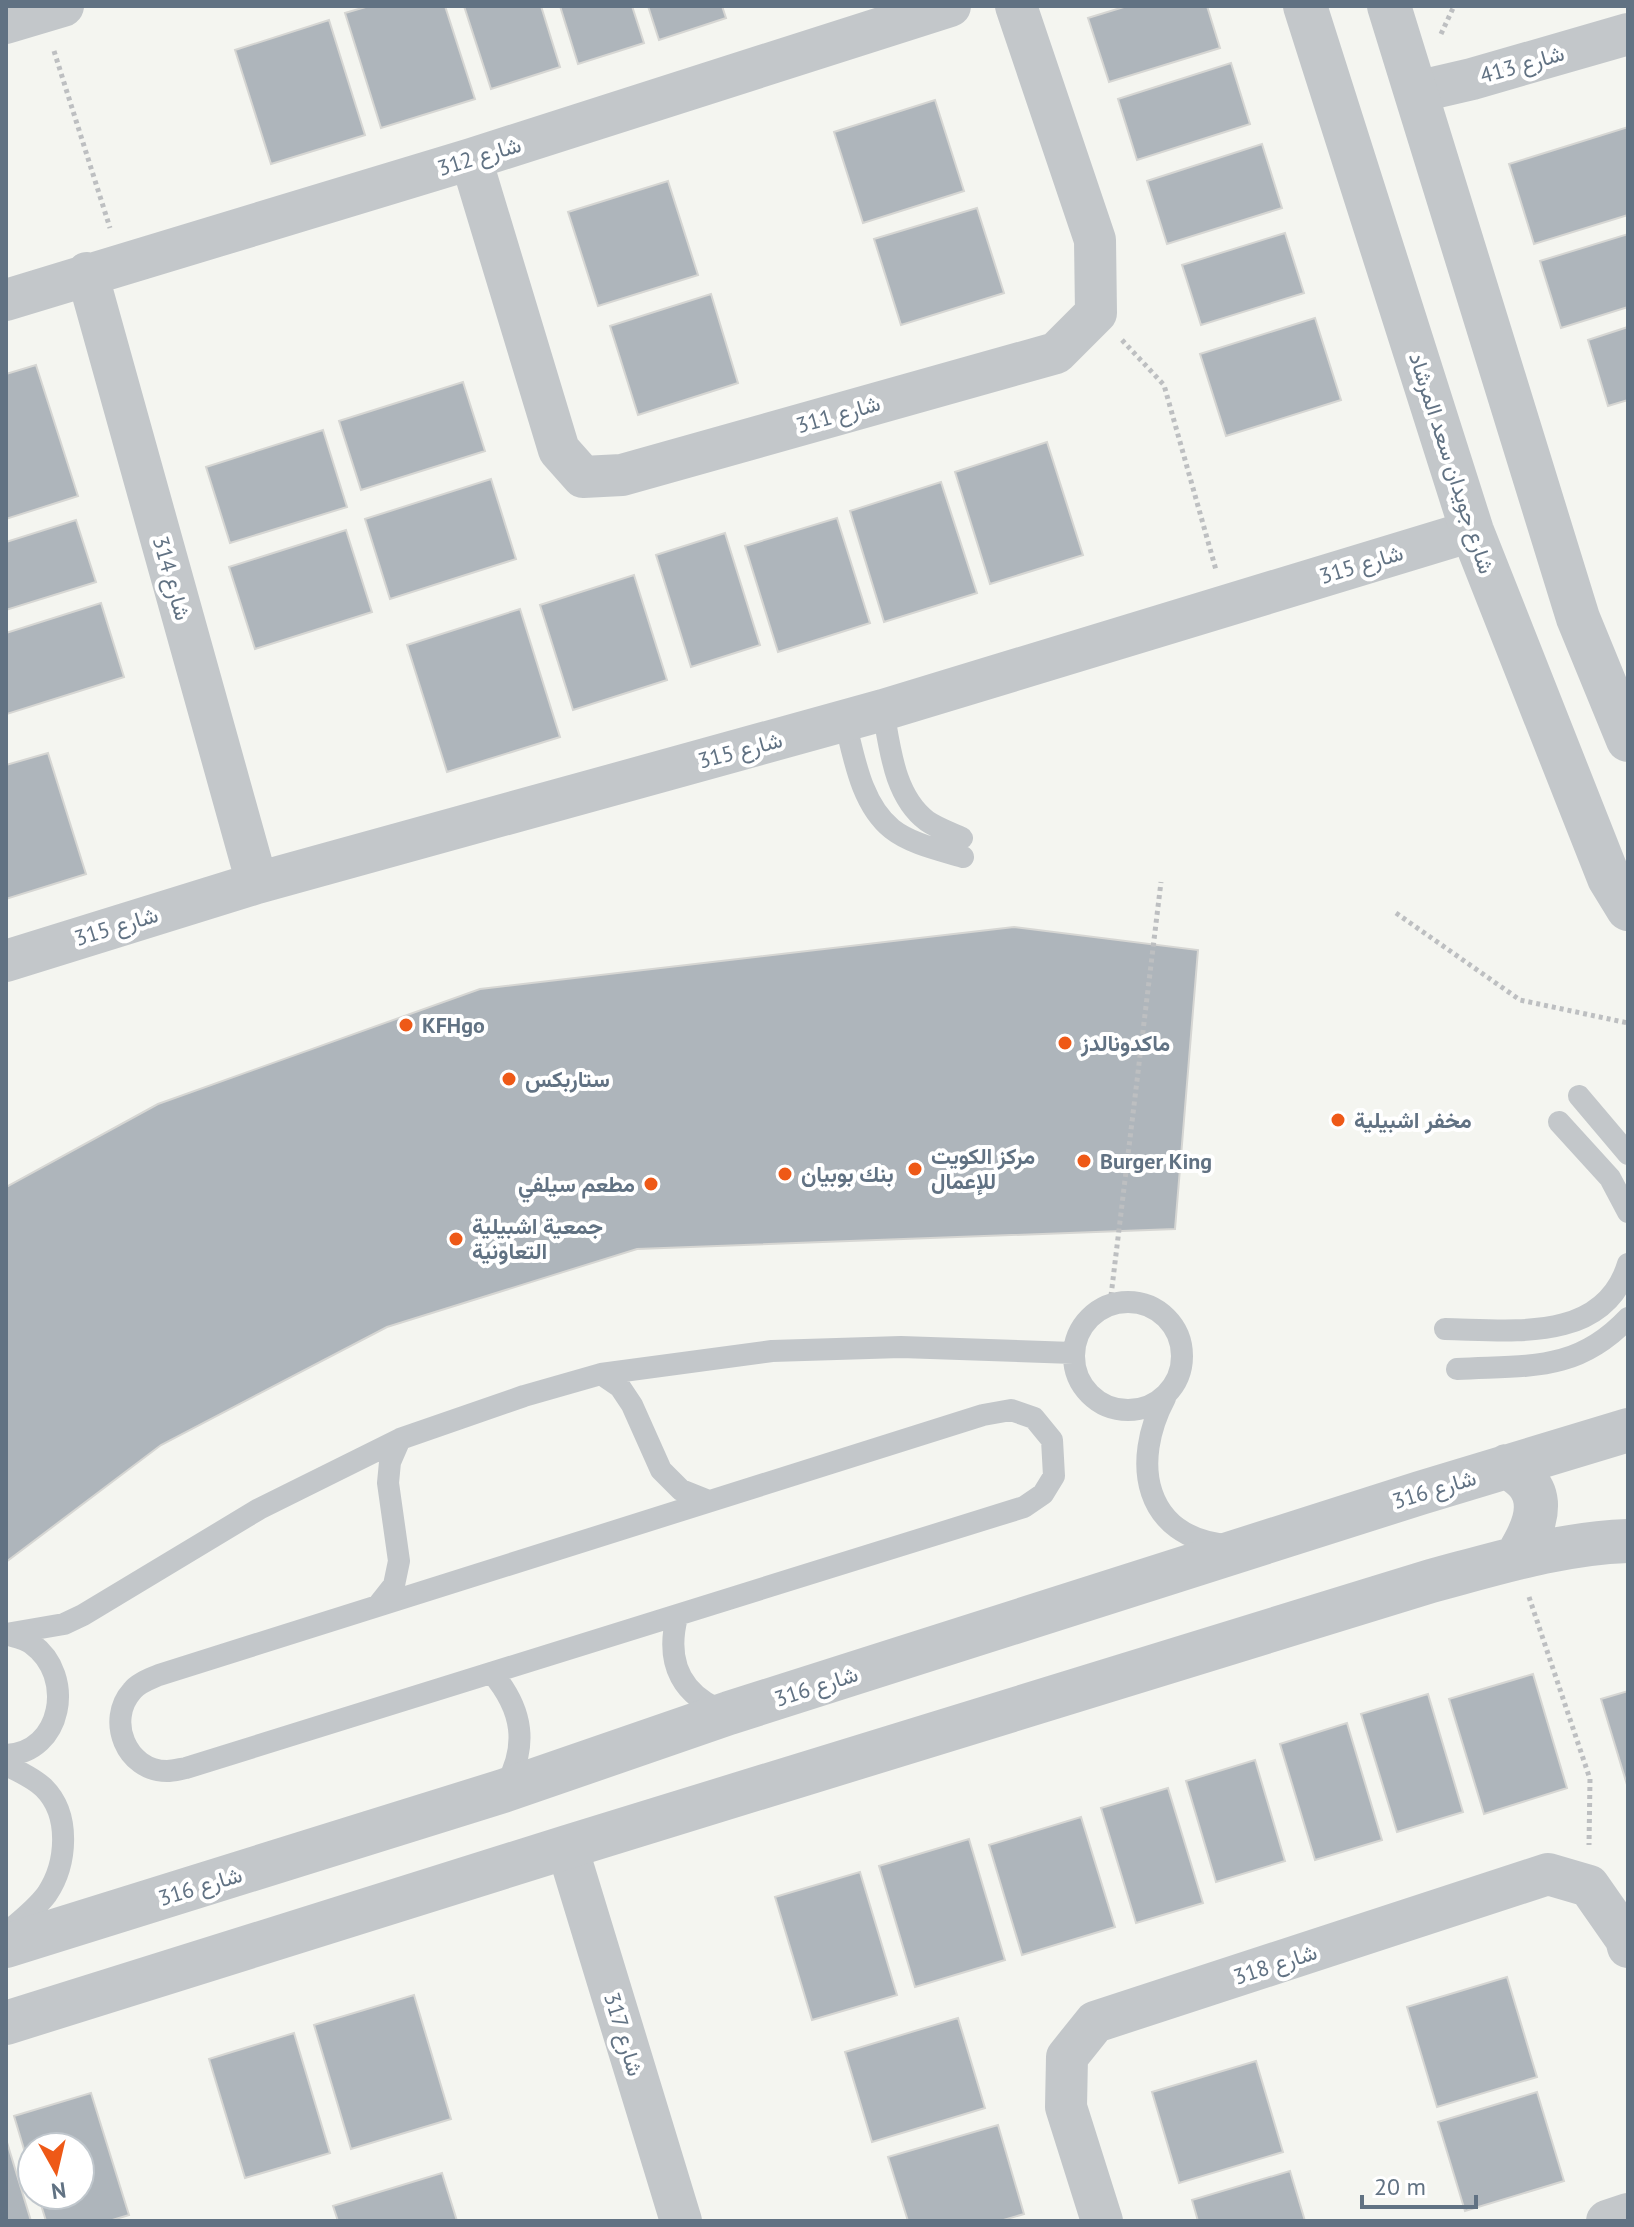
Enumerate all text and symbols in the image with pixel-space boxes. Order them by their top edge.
street label: شارع 413 [1477,39,1568,90]
street label: شارع 312 [434,130,525,183]
street label: شارع جويدان سعد المرشاد [1402,349,1501,578]
street label: شارع 311 [793,389,884,440]
street label: شارع 314 [146,533,197,624]
street label: شارع 315 [1316,538,1407,591]
street label: شارع 315 [695,725,785,776]
street label: شارع 315 [71,900,162,953]
place label: KFHgo [422,1011,485,1039]
marker: KFHgo [397,1016,415,1034]
place label: ماكدونالدز [1080,1029,1170,1057]
marker: ماكدونالدز [1056,1034,1074,1052]
place label: ستاربكس [525,1065,610,1093]
marker: ستاربكس [500,1070,518,1088]
place label: مخفر اشبيلية [1354,1106,1472,1134]
marker: مخفر اشبيلية [1329,1111,1347,1129]
place label: مركز الكويت للإعمال [931,1142,1035,1196]
place label: Burger King [1100,1147,1212,1175]
marker: Burger King [1075,1152,1093,1170]
place label: بنك بوبيان [801,1160,894,1188]
marker: مركز الكويت للإعمال [906,1160,924,1178]
marker: بنك بوبيان [776,1165,794,1183]
place label: مطعم سيلفي [518,1170,635,1203]
marker: مطعم سيلفي [642,1175,660,1193]
place label: جمعية اشبيلية التعاونية [472,1212,603,1265]
marker: جمعية اشبيلية التعاونية [447,1230,465,1248]
street label: شارع 316 [1389,1463,1480,1516]
street label: شارع 316 [771,1659,862,1714]
street label: شارع 316 [155,1860,246,1913]
street label: شارع 318 [1230,1937,1321,1992]
street label: شارع 317 [597,1989,650,2080]
north arrow [16,2131,96,2211]
scale bar [1362,2159,1476,2209]
text: 20 m [1374,2171,1426,2202]
text: N [50,2176,68,2206]

